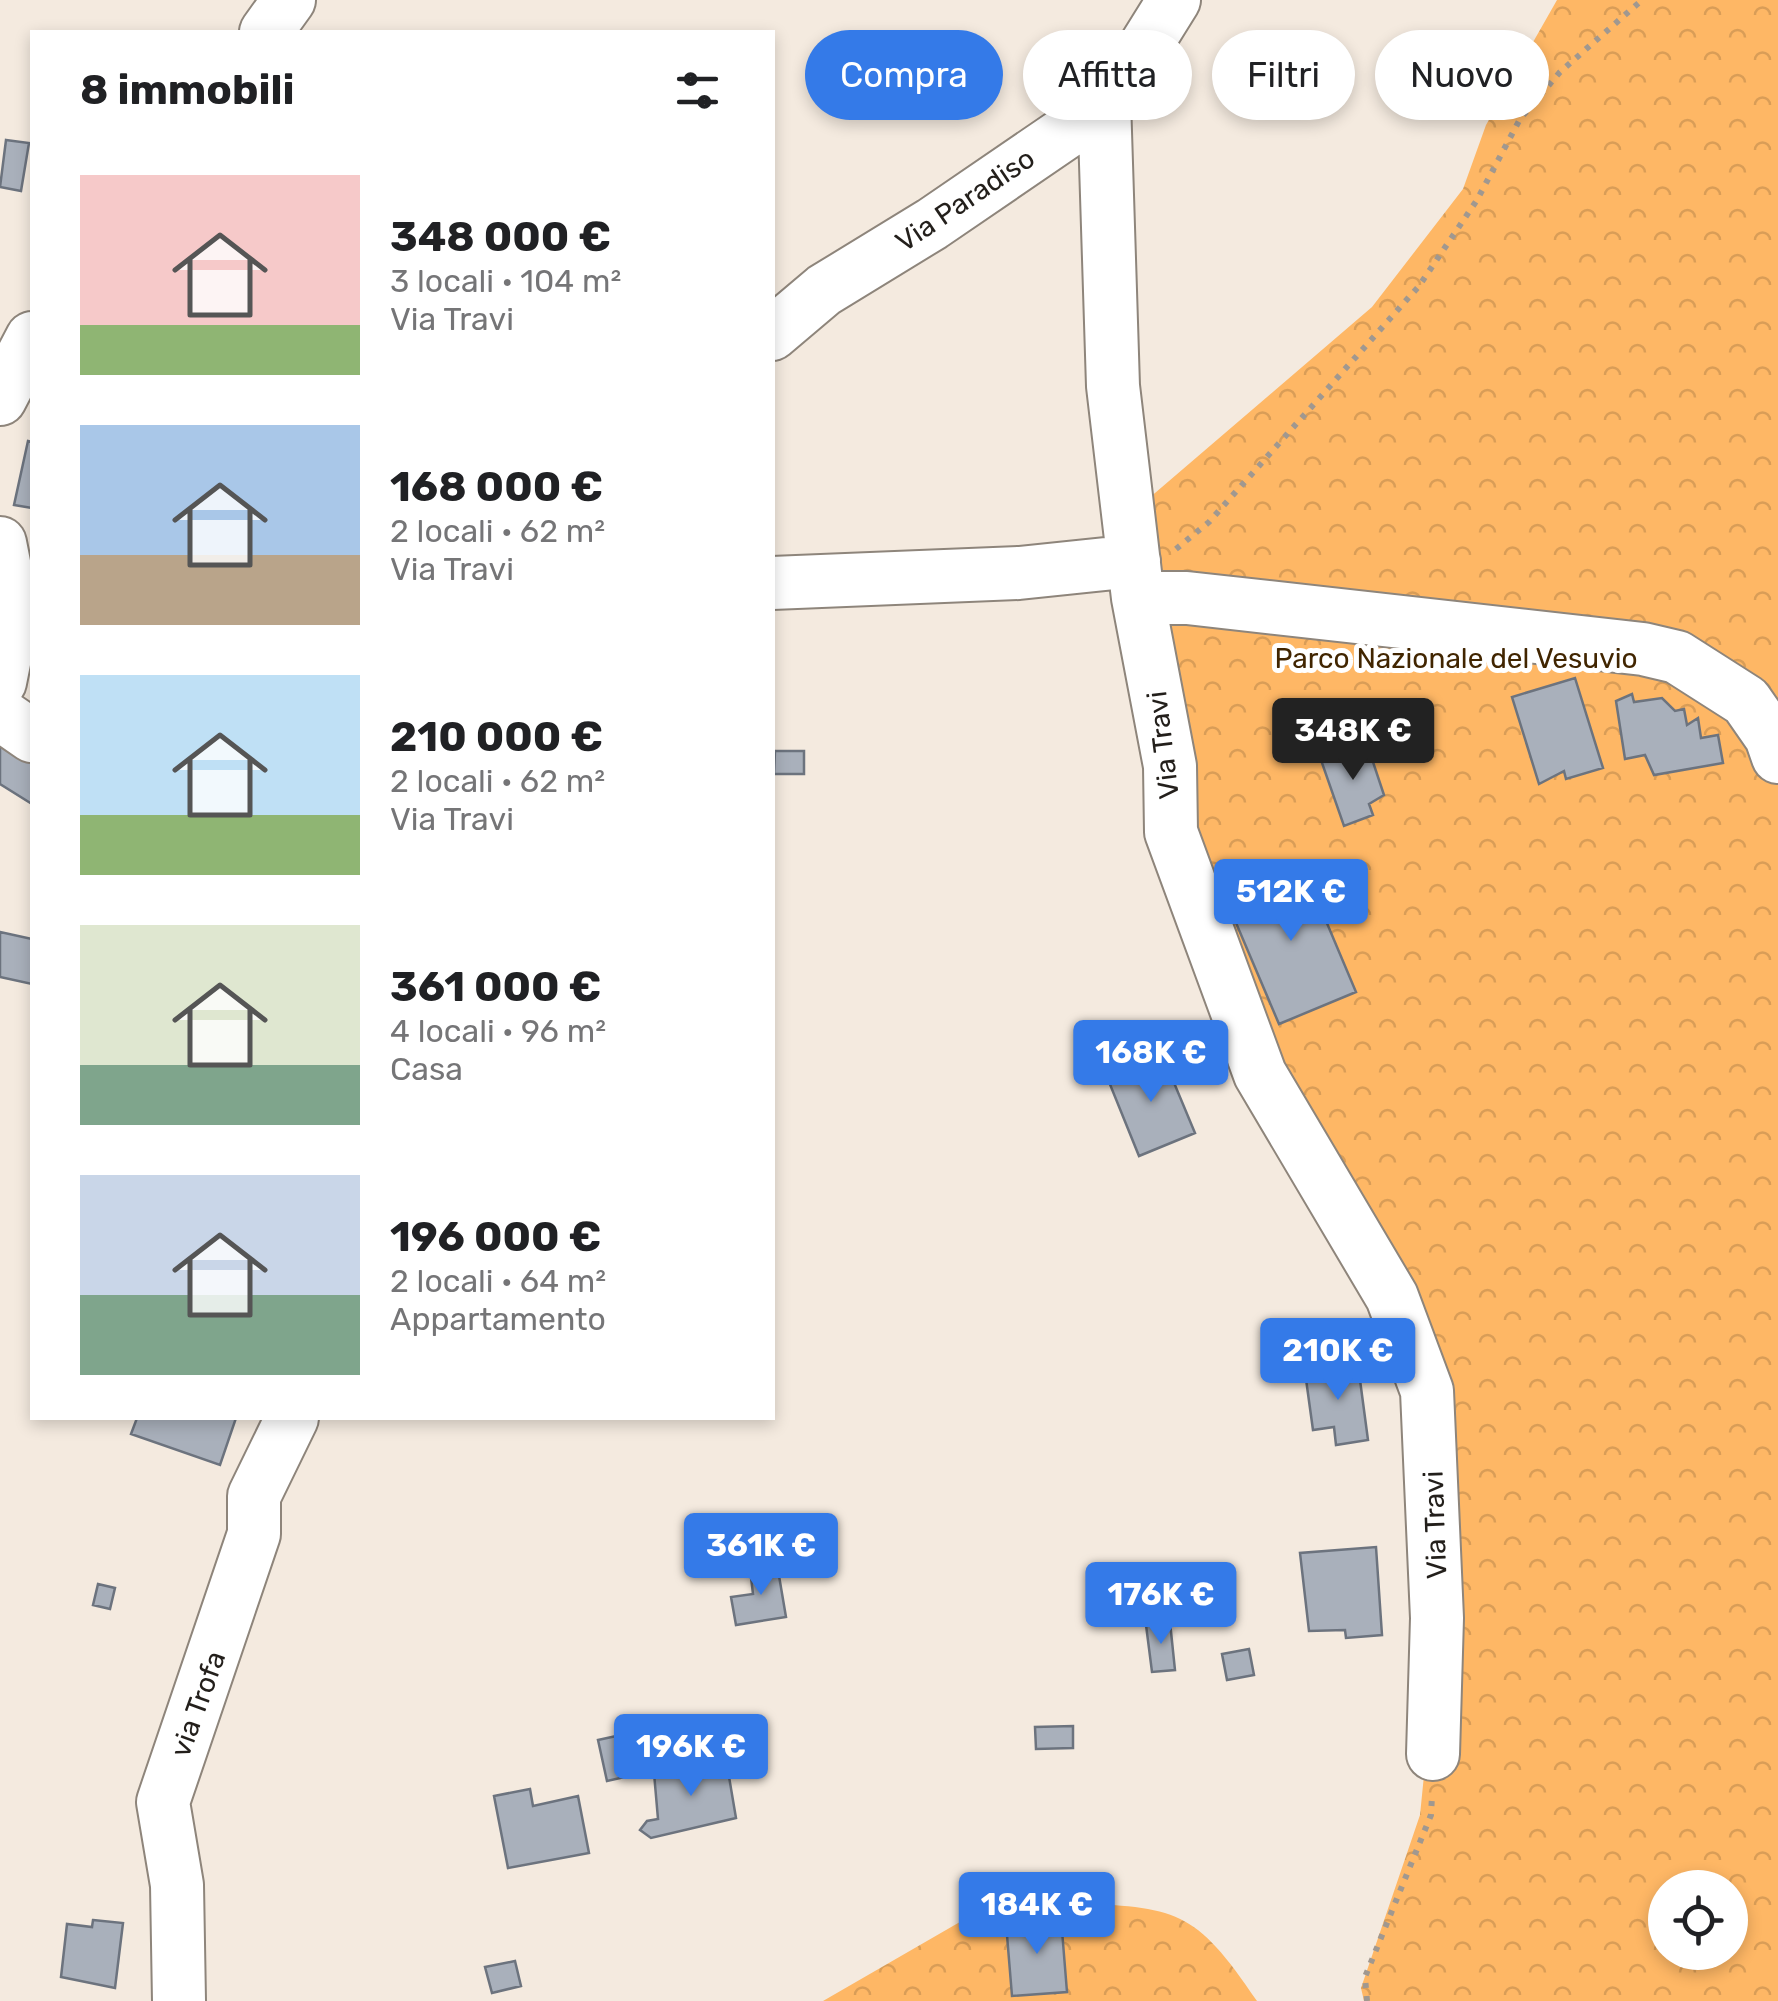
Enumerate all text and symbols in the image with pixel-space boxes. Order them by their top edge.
chip: Compra [805,30,1003,120]
chip: Affitta [1023,30,1192,120]
chip: Filtri [1212,30,1355,120]
chip: Nuovo [1375,30,1549,120]
icon: filters [670,63,725,118]
text: 8 immobili [80,65,295,115]
street label: Via Paradiso [889,142,1041,258]
text: 348 000 € [390,212,611,262]
icon: home [160,215,280,335]
text: 3 locali · 104 m² [390,262,621,300]
text: Via Travi [390,300,514,338]
text: 168 000 € [390,462,603,512]
icon: home [160,465,280,585]
text: 2 locali · 62 m² [390,512,605,550]
text: Via Travi [390,550,514,588]
park label: Parco Nazionale del Vesuvio [1274,642,1638,675]
street label: Via Travi [1140,689,1186,801]
pin: 348K € [1272,698,1434,783]
text: 348K € [1294,711,1412,749]
text: 210 000 € [390,712,603,762]
icon: home [160,715,280,835]
text: 2 locali · 62 m² [390,762,605,800]
text: Via Travi [390,800,514,838]
pin: 512K € [1210,859,1372,944]
text: 512K € [1236,872,1346,910]
text: 361 000 € [390,962,602,1012]
icon: home [160,965,280,1085]
text: 4 locali · 96 m² [390,1012,606,1050]
pin: 168K € [1070,1020,1232,1105]
text: 168K € [1095,1033,1207,1071]
text: Casa [390,1050,463,1088]
text: 196 000 € [390,1212,602,1262]
icon: home [160,1215,280,1335]
text: 2 locali · 64 m² [390,1262,606,1300]
text: Appartamento [390,1300,606,1338]
pin: 210K € [1257,1318,1419,1403]
text: 210K € [1282,1331,1394,1369]
street label: Via Travi [1417,1470,1453,1580]
pin: 361K € [680,1513,842,1598]
text: 361K € [706,1526,816,1564]
pin: 176K € [1080,1562,1242,1647]
text: 176K € [1107,1575,1215,1613]
street label: via Trofa [164,1647,232,1761]
pin: 196K € [610,1714,772,1799]
text: 196K € [636,1727,746,1765]
map controls [1648,1870,1748,1970]
button: locate [1648,1870,1748,1970]
pin: 184K € [956,1872,1118,1957]
text: 184K € [981,1885,1093,1923]

